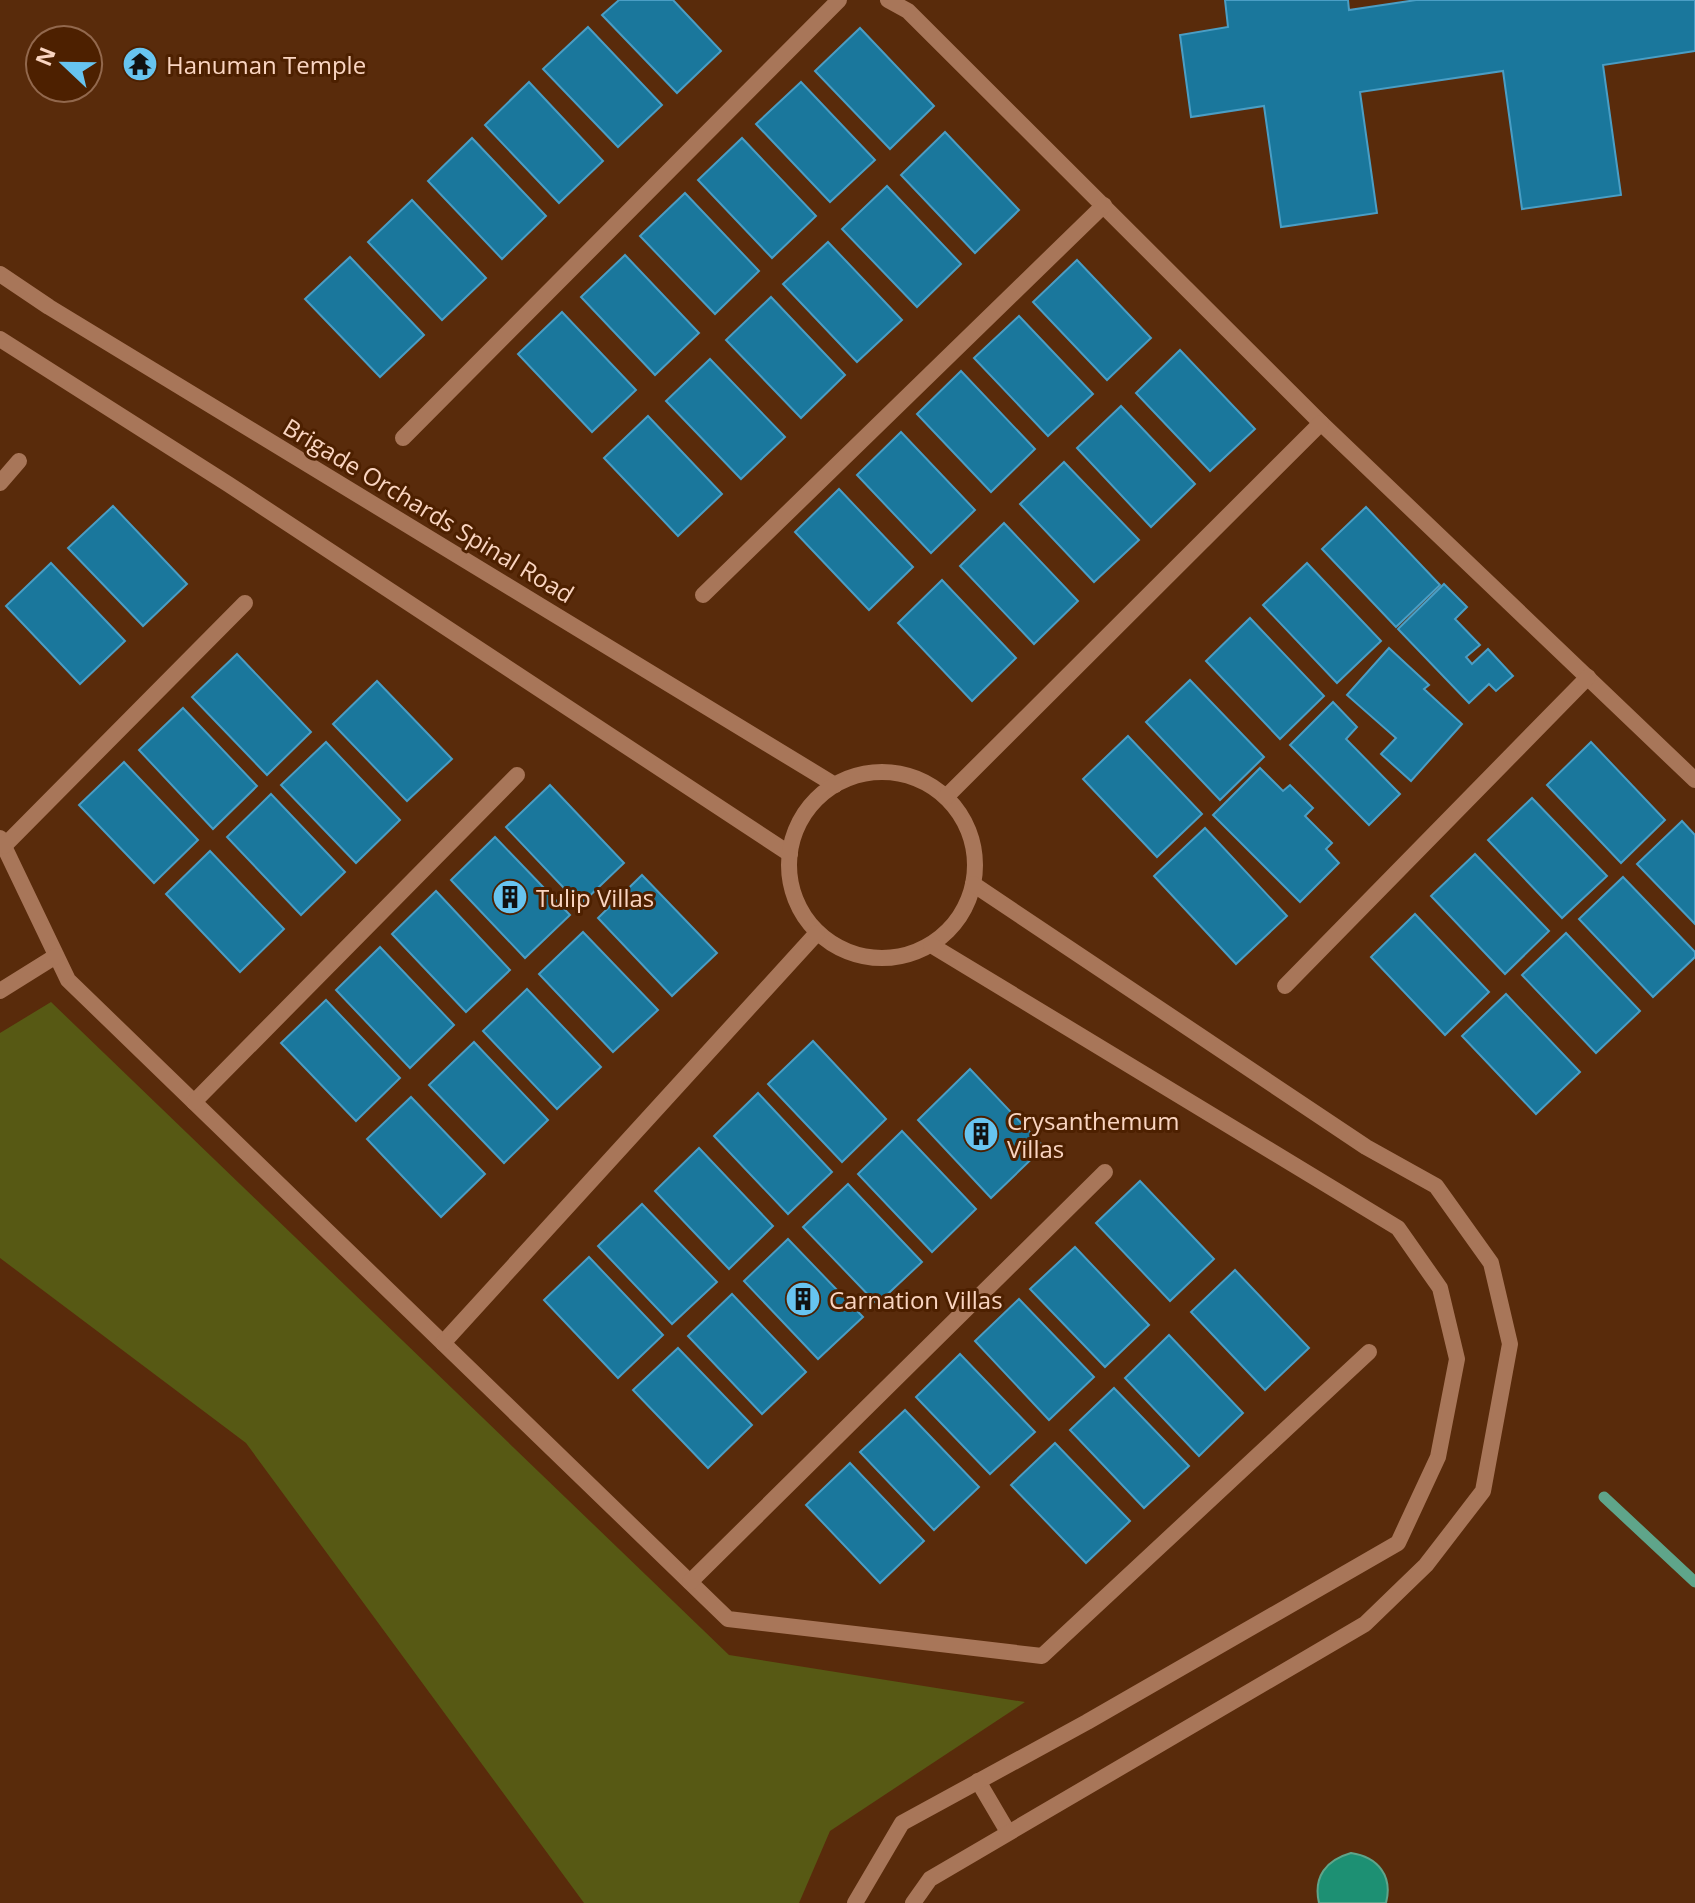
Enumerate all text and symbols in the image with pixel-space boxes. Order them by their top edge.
north arrow [24,24,104,104]
text: N [27,42,62,70]
temple icon: Hanuman Temple [121,45,159,83]
place label: Hanuman Temple [166,48,366,81]
street label: Brigade Orchards Spinal Road [277,410,581,610]
building icon: Tulip Villas [491,878,529,916]
place label: Tulip Villas [536,881,654,914]
place label: Crysanthemum Villas [1007,1104,1179,1165]
building icon: Crysanthemum Villas [962,1115,1000,1153]
building icon: Carnation Villas [784,1280,822,1318]
place label: Carnation Villas [829,1283,1003,1316]

